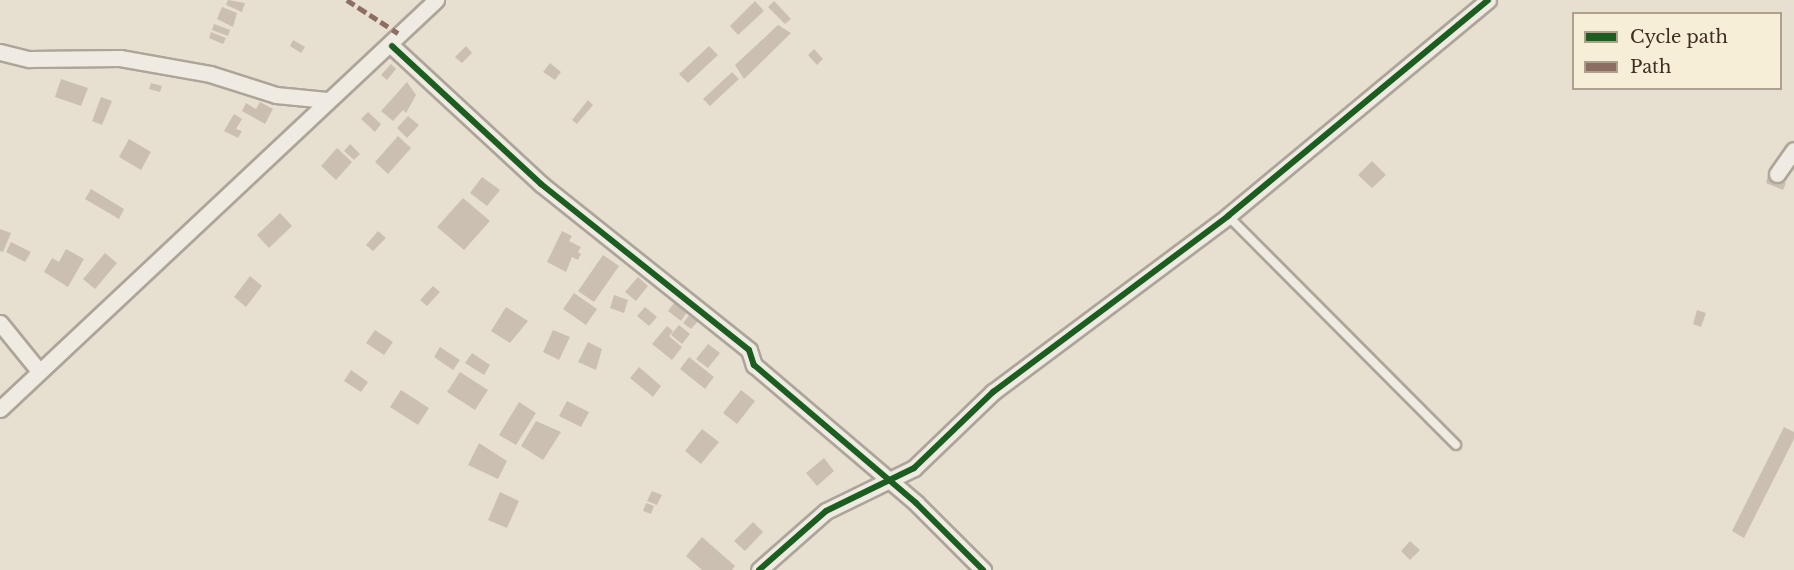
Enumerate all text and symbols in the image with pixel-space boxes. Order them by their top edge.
legend [1572,12,1782,90]
text: Cycle path [1630,26,1728,48]
text: Path [1630,56,1671,78]

